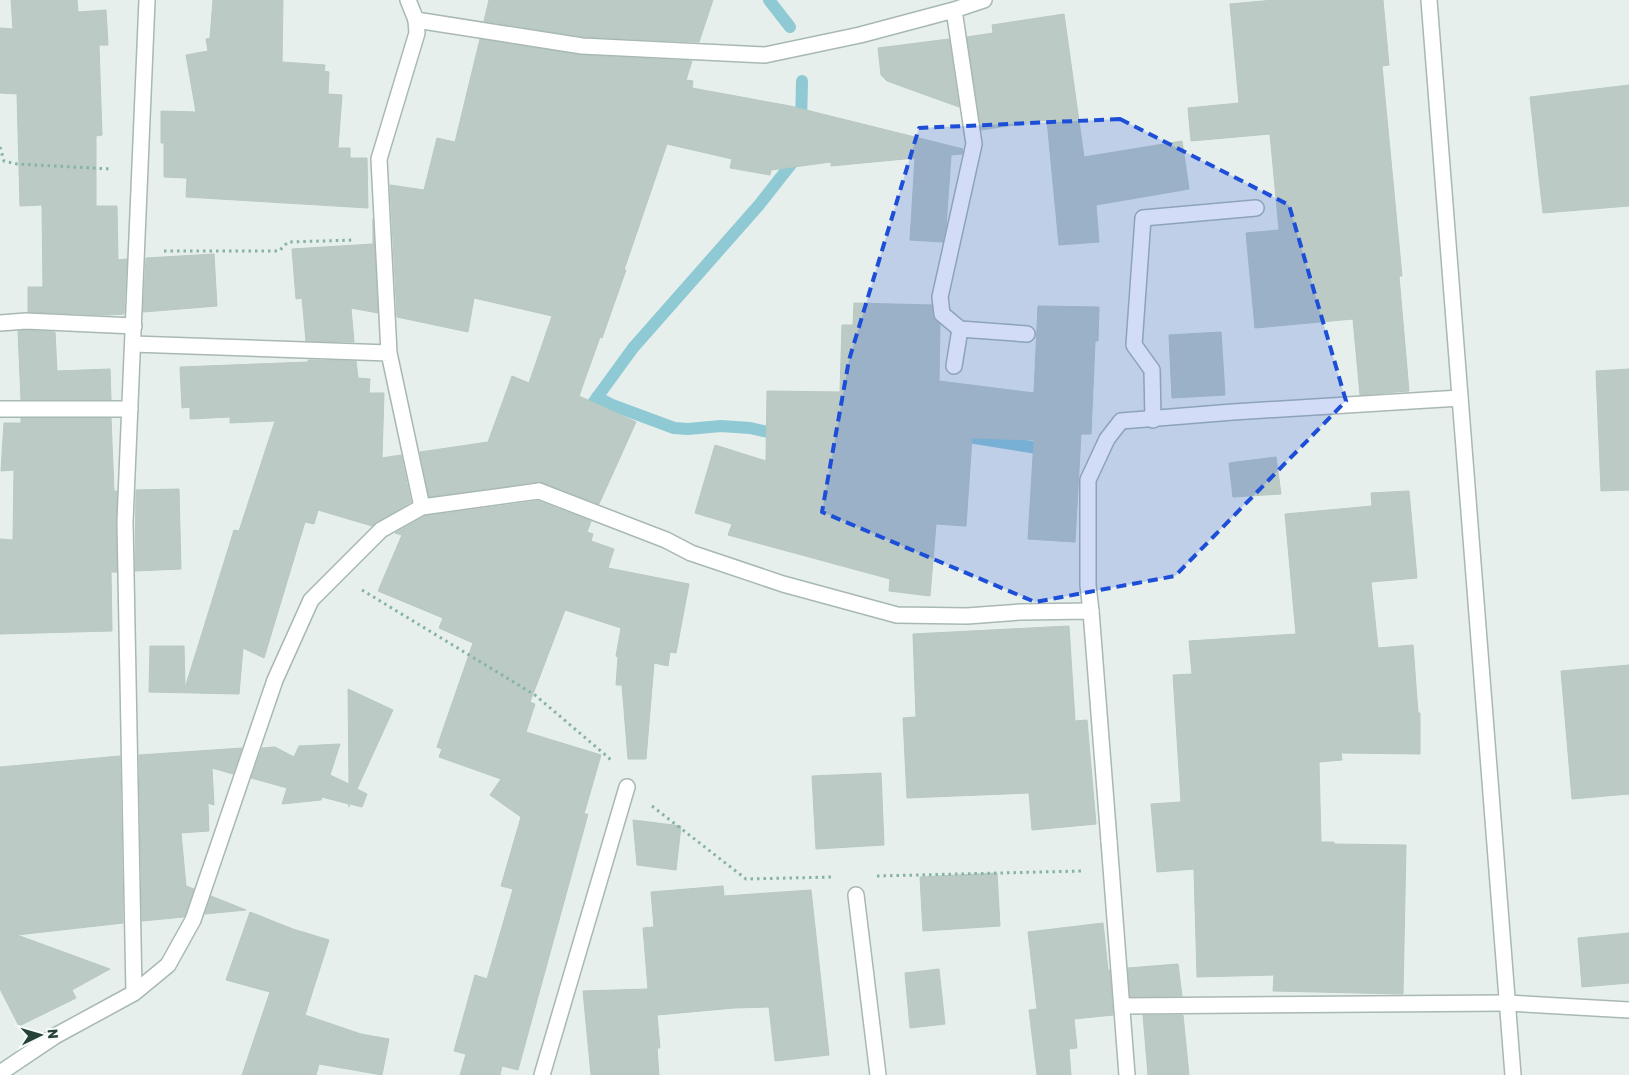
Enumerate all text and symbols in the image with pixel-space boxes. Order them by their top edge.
north arrow [15,1010,65,1060]
text: N [44,1028,61,1040]

